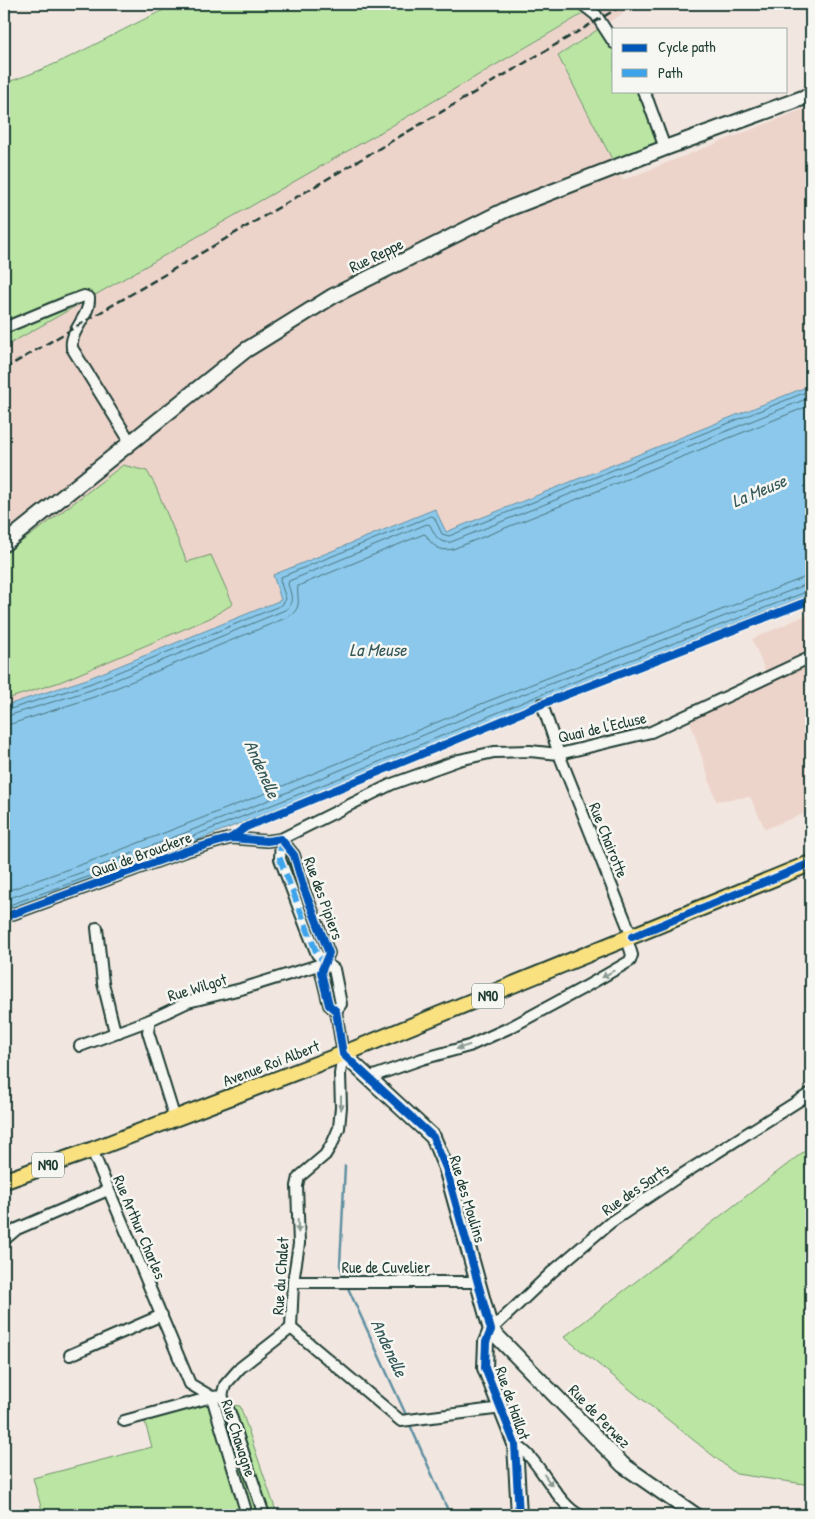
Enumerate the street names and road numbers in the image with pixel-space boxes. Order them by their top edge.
street label: Rue Reppe [345,232,407,277]
street label: Quai de l'Ecluse [556,706,649,748]
street label: Rue Chairotte [584,799,634,881]
street label: Quai de Brouckere [88,825,195,882]
street label: Rue des Pipiers [299,854,349,942]
street label: Rue Wilgot [165,967,230,1006]
road number: N90 [472,984,504,1008]
street label: Avenue Roi Albert [219,1034,323,1092]
road number: N90 [32,1152,64,1178]
street label: Rue des Moulins [444,1153,492,1245]
street label: Rue des Sarts [597,1158,673,1220]
street label: Rue Arthur Charles [108,1172,172,1282]
street label: Rue du Chalet [266,1236,294,1316]
street label: Rue de Cuvelier [342,1256,430,1278]
street label: Rue de Haillot [490,1363,536,1443]
street label: Rue de Perwez [564,1379,636,1453]
street label: Rue Chawagne [216,1397,262,1480]

